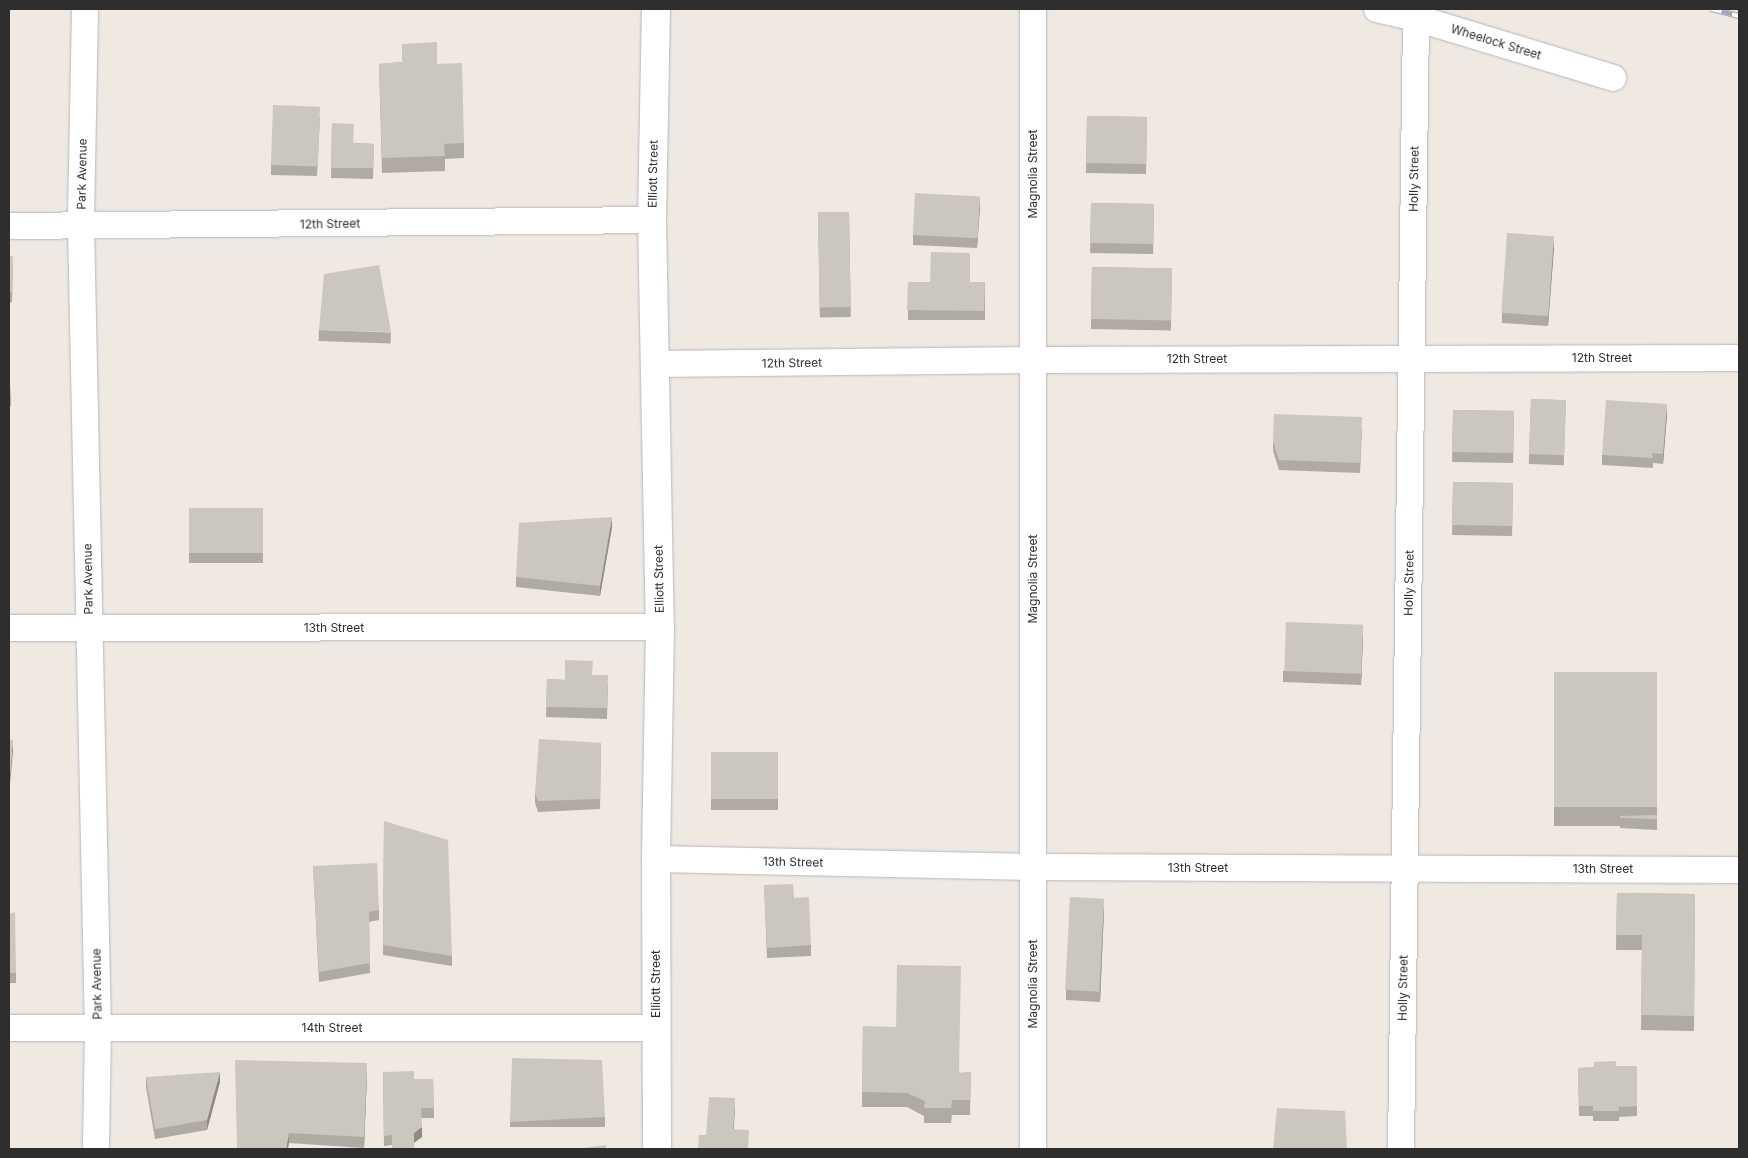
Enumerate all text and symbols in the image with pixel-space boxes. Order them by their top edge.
street label: Wheelock Street [1449,21,1543,63]
street label: Magnolia Street [1026,129,1040,219]
street label: Park Avenue [74,138,90,210]
street label: Elliott Street [645,140,661,208]
street label: Holly Street [1406,146,1422,212]
street label: 12th Street [300,216,360,232]
street label: 12th Street [1572,351,1632,365]
street label: 12th Street [1167,352,1227,366]
street label: 12th Street [762,355,822,371]
street label: Magnolia Street [1026,534,1040,624]
street label: Park Avenue [80,543,96,615]
street label: Elliott Street [651,545,667,613]
street label: Holly Street [1401,550,1417,616]
street label: 13th Street [304,621,364,635]
street label: 13th Street [763,854,823,870]
street label: 13th Street [1168,861,1228,875]
street label: 13th Street [1573,862,1633,876]
street label: Magnolia Street [1026,939,1040,1029]
street label: Park Avenue [89,948,105,1020]
street label: Elliott Street [649,950,663,1018]
street label: Holly Street [1395,955,1411,1021]
street label: 14th Street [302,1021,362,1035]

